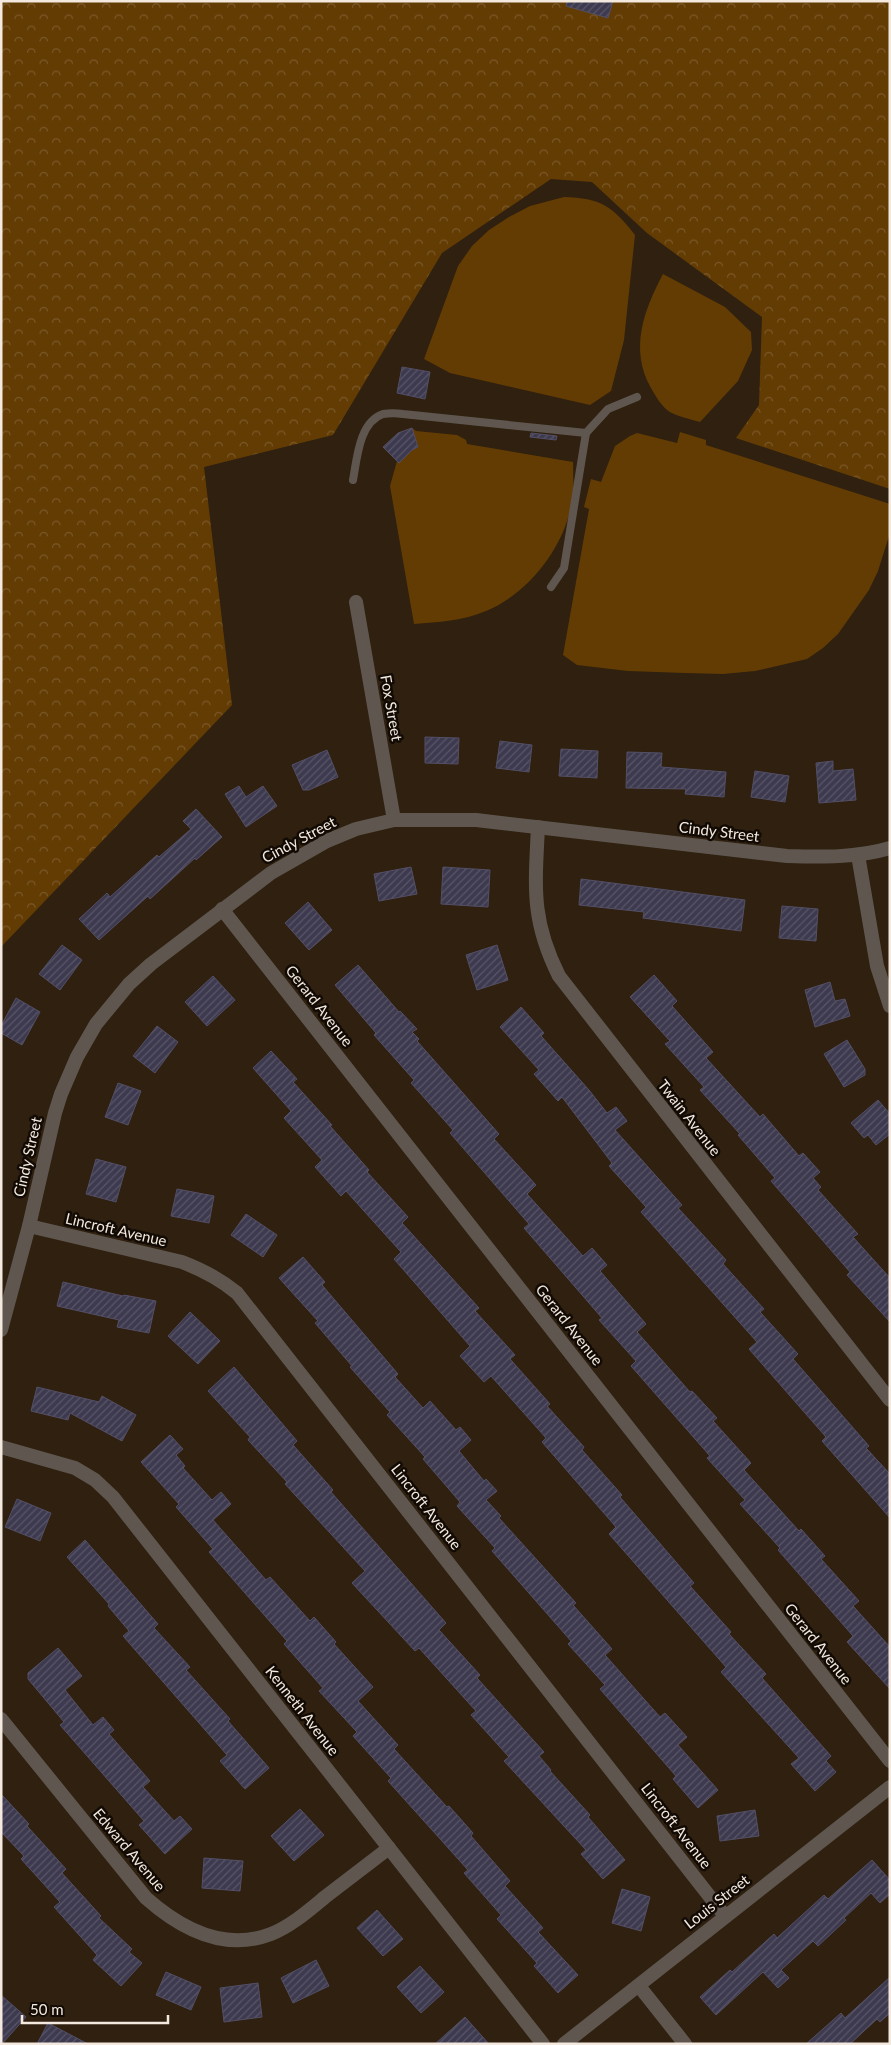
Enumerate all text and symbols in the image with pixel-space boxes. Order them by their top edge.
street label: Fox Street [377,673,407,743]
street label: Cindy Street [259,812,339,866]
street label: Cindy Street [678,817,761,845]
street label: Gerard Avenue [282,961,357,1050]
street label: Twain Avenue [654,1076,725,1159]
street label: Cindy Street [9,1115,45,1198]
street label: Lincroft Avenue [64,1209,169,1249]
street label: Gerard Avenue [532,1280,607,1369]
street label: Lincroft Avenue [388,1460,466,1553]
street label: Gerard Avenue [781,1599,856,1688]
street label: Kenneth Avenue [262,1662,343,1759]
street label: Lincroft Avenue [638,1779,716,1872]
street label: Edward Avenue [90,1804,170,1894]
street label: Louis Street [680,1870,753,1932]
scale bar [22,1992,169,2024]
text: 50 m [30,2000,64,2018]

